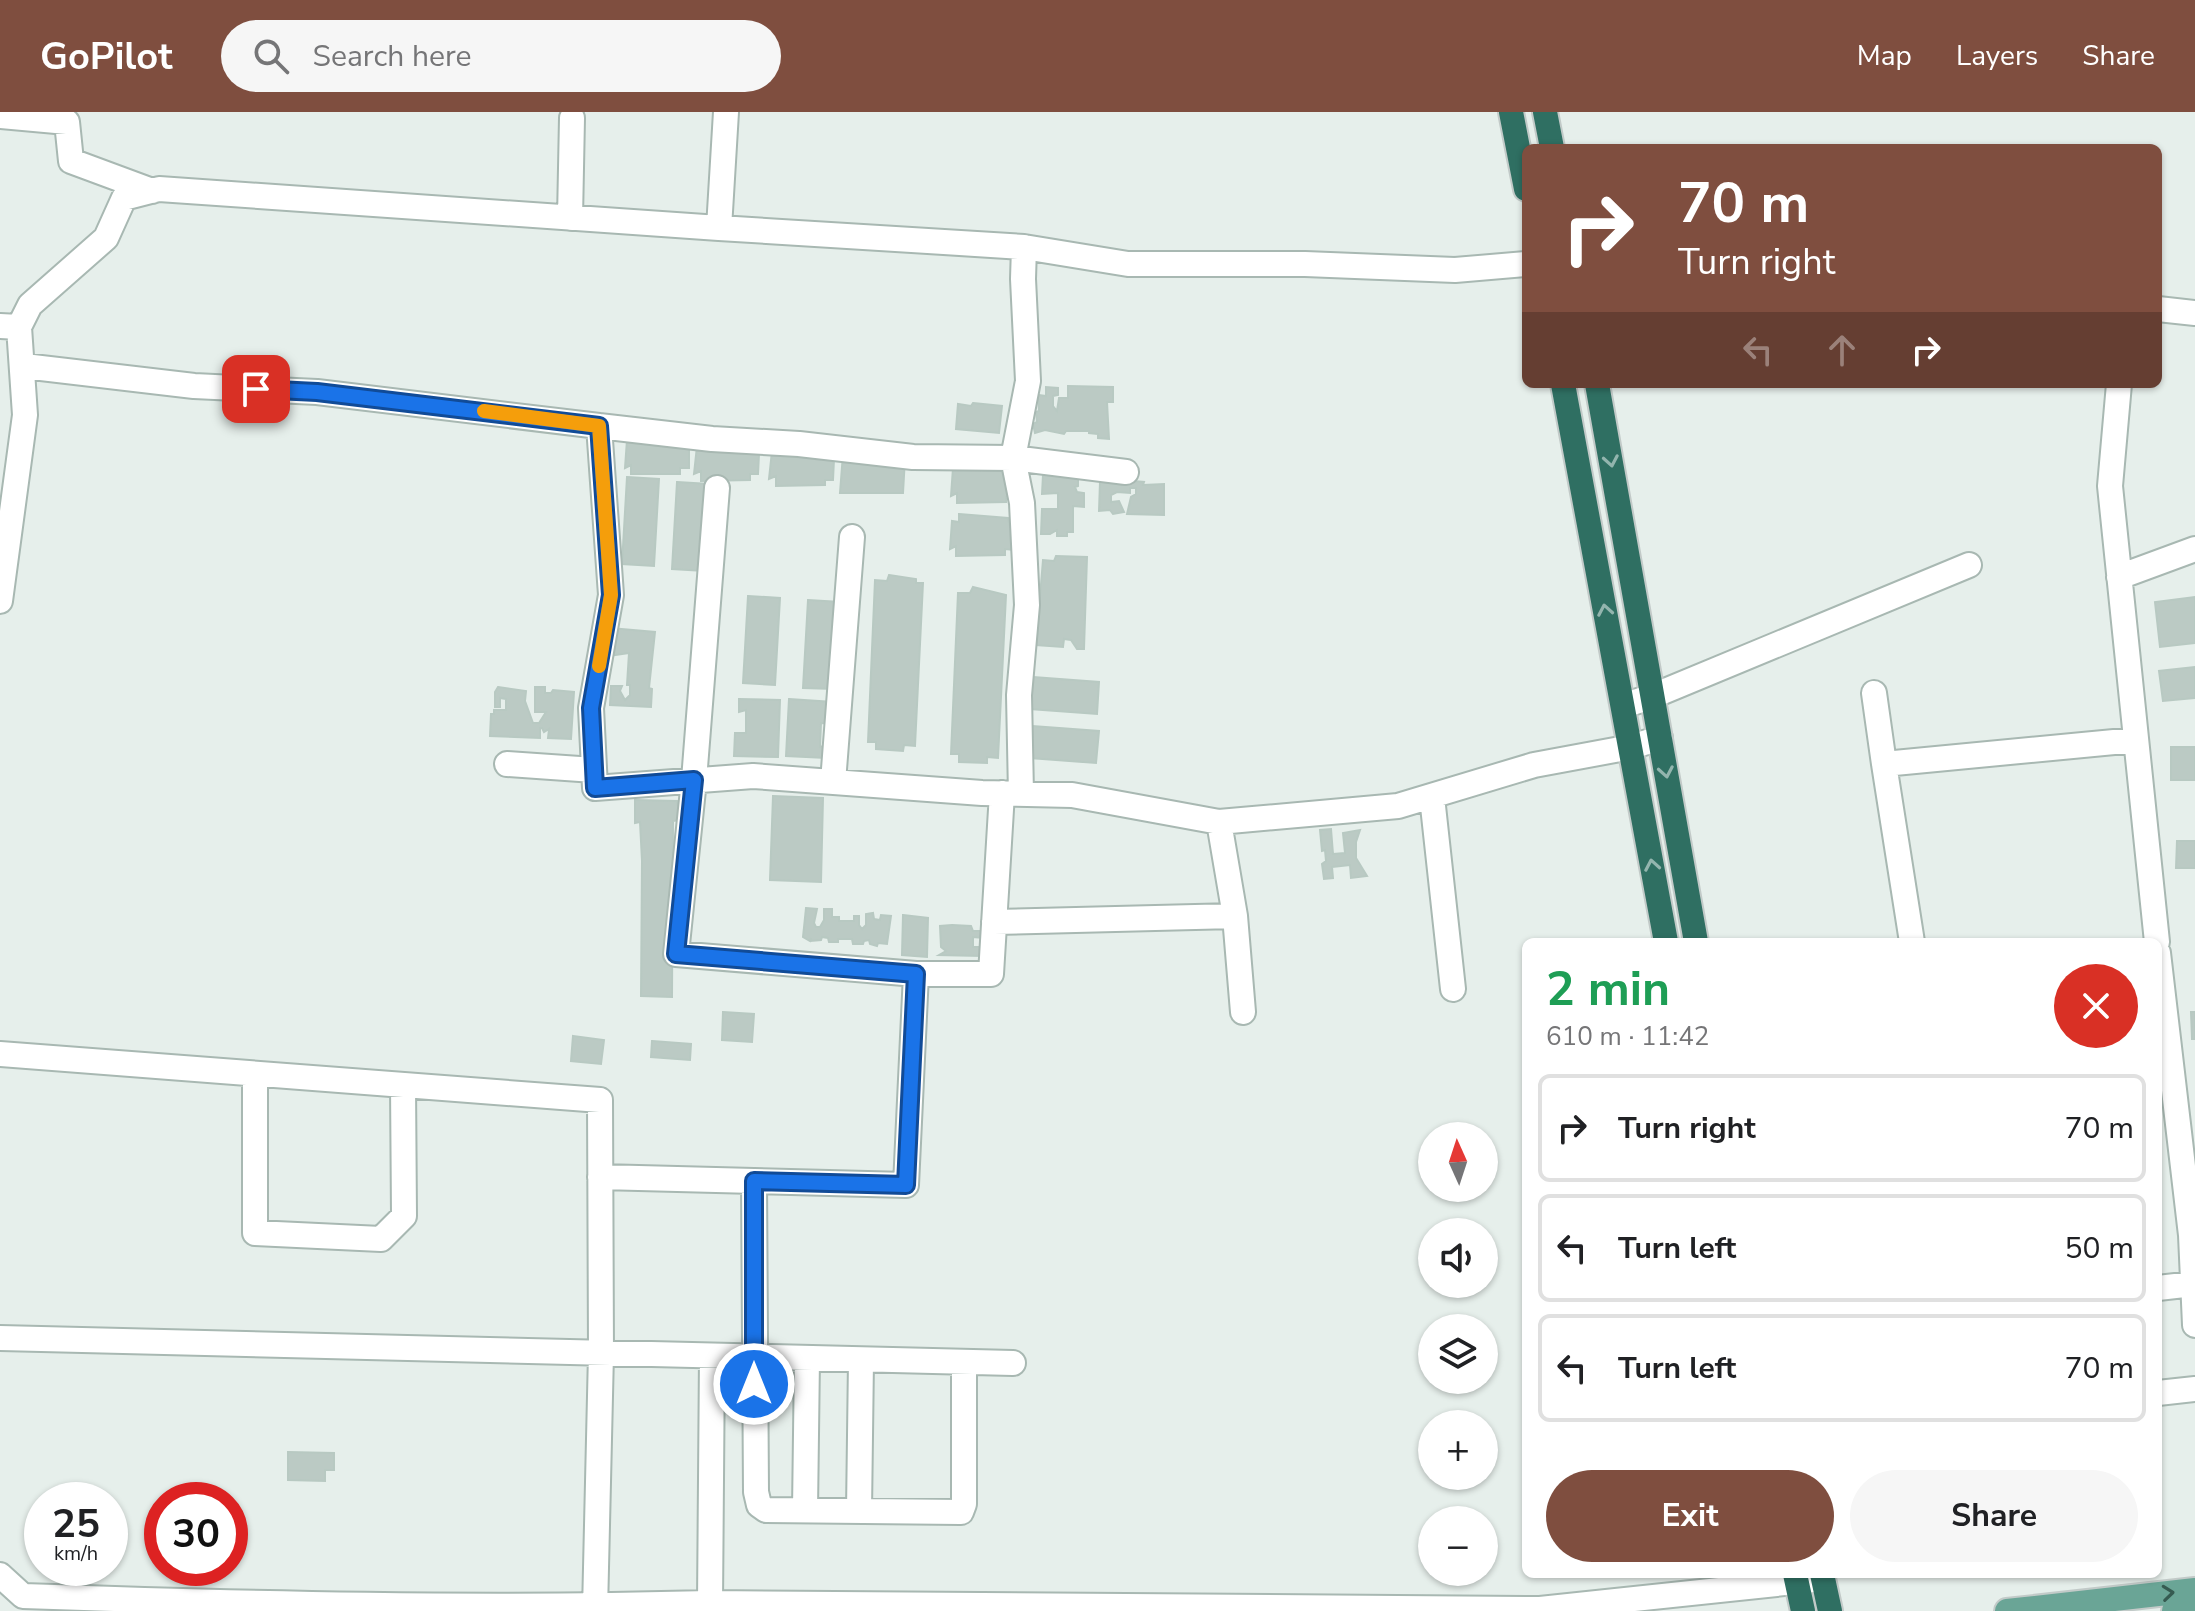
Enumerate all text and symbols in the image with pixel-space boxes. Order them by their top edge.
search box [221,20,781,92]
text: GoPilot [40,31,173,82]
icon: search [249,34,293,78]
text: Search here [313,36,472,77]
text: Map [1857,37,1912,75]
text: Layers [1956,37,2038,75]
text: Share [2082,37,2155,75]
text: 70 m [1678,165,1809,242]
icon: right [1546,176,1650,280]
text: Turn right [1678,238,1835,287]
icon: left [1736,328,1780,372]
icon: ahead [1820,328,1864,372]
icon: right [1904,328,1948,372]
pin [222,355,290,423]
icon: arrive [234,367,278,411]
one-way arrow [1601,454,1618,468]
one-way arrow [1598,603,1615,616]
one-way arrow [1657,765,1674,779]
one-way arrow [1645,858,1662,872]
text: 2 min [1546,956,1670,1022]
button: close [2054,964,2138,1048]
text: 610 m · 11:42 [1546,1019,1709,1054]
icon: right [1550,1106,1594,1150]
text: Turn right [1618,1108,1756,1149]
text: 70 m [2065,1108,2134,1149]
north arrow [1418,1122,1498,1202]
map controls [1418,1122,1498,1586]
button: sound [1418,1218,1498,1298]
icon: left [1550,1226,1594,1270]
text: Turn left [1618,1228,1736,1269]
text: 50 m [2065,1228,2134,1269]
button: layers [1418,1314,1498,1394]
position arrow [712,1342,796,1426]
icon: left [1550,1346,1594,1390]
text: Turn left [1618,1348,1736,1389]
text: 70 m [2065,1348,2134,1389]
button: + [1418,1410,1498,1490]
button: Exit [1546,1470,1834,1562]
button: Share [1850,1470,2138,1562]
speed limit sign: 30 [144,1482,248,1586]
text: 25 [52,1497,100,1551]
button: − [1418,1506,1498,1586]
text: km/h [54,1540,98,1567]
one-way arrow [2162,1585,2175,1602]

